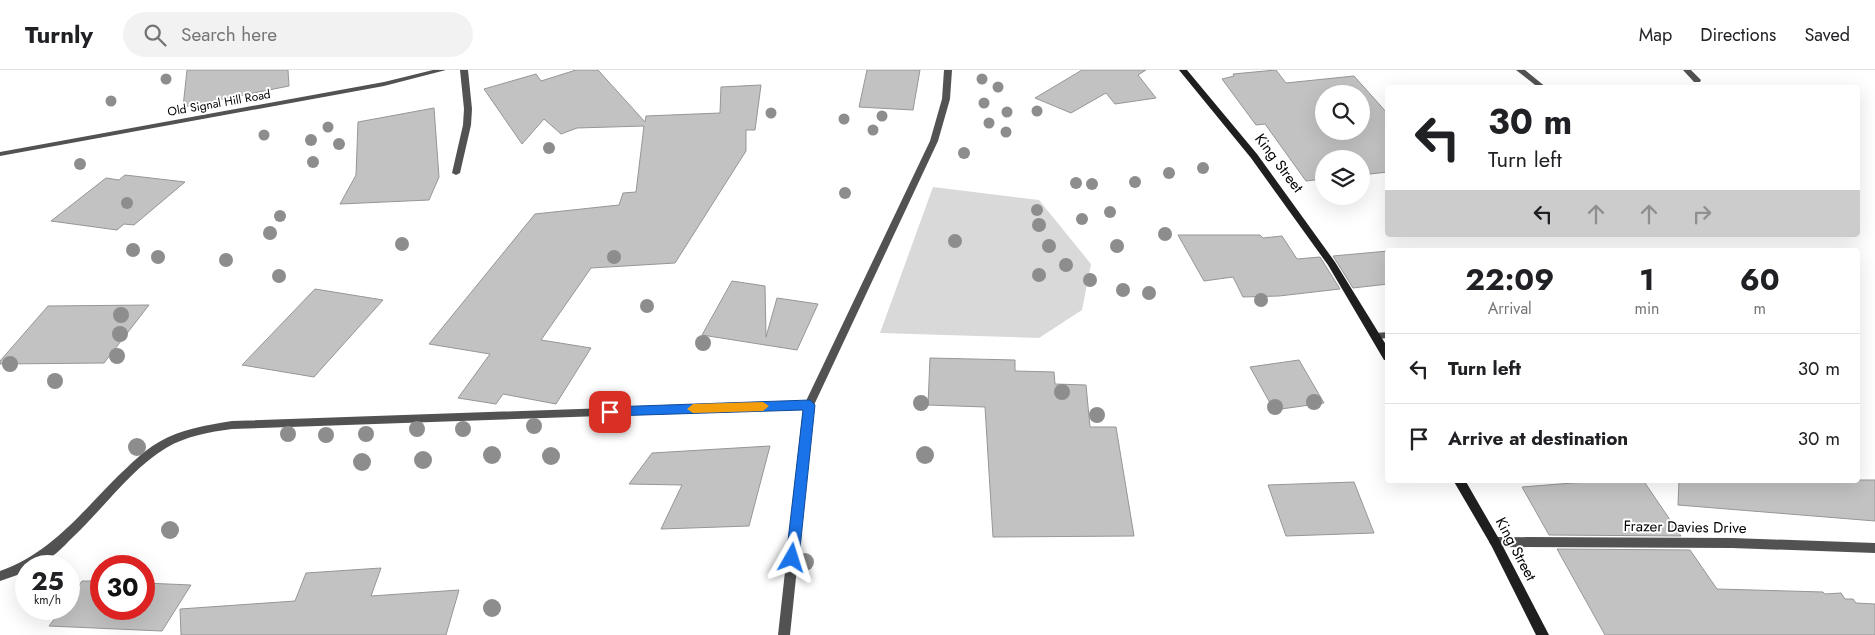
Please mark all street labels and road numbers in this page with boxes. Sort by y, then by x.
street label: Old Signal Hill Road [166,85,272,121]
street label: King Street [1249,129,1309,198]
street label: King Street [1490,513,1542,585]
street label: Frazer Davies Drive [1623,515,1747,539]

